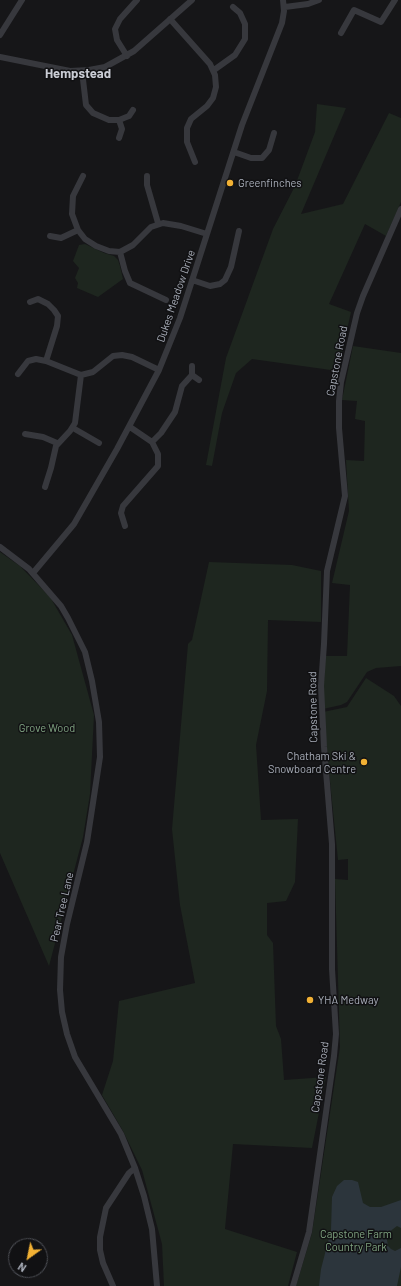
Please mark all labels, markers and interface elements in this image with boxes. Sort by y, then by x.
district label: Hempstead [45,66,111,82]
place label: Greenfinches [238,176,302,190]
marker: Greenfinches [225,178,235,188]
street label: Dukes Meadow Drive [154,248,198,344]
street label: Capstone Road [324,325,350,397]
street label: Capstone Road [306,671,320,743]
park label: Grove Wood [19,721,75,735]
place label: Chatham Ski & Snowboard Centre [268,749,356,775]
marker: Chatham Ski & Snowboard Centre [359,757,369,767]
street label: Pear Tree Lane [48,871,76,943]
place label: YHA Medway [318,993,379,1007]
marker: YHA Medway [305,995,315,1005]
street label: Capstone Road [308,1041,332,1113]
park label: Capstone Farm Country Park [320,1227,392,1253]
north arrow [8,1238,48,1278]
text: N [15,1260,28,1275]

